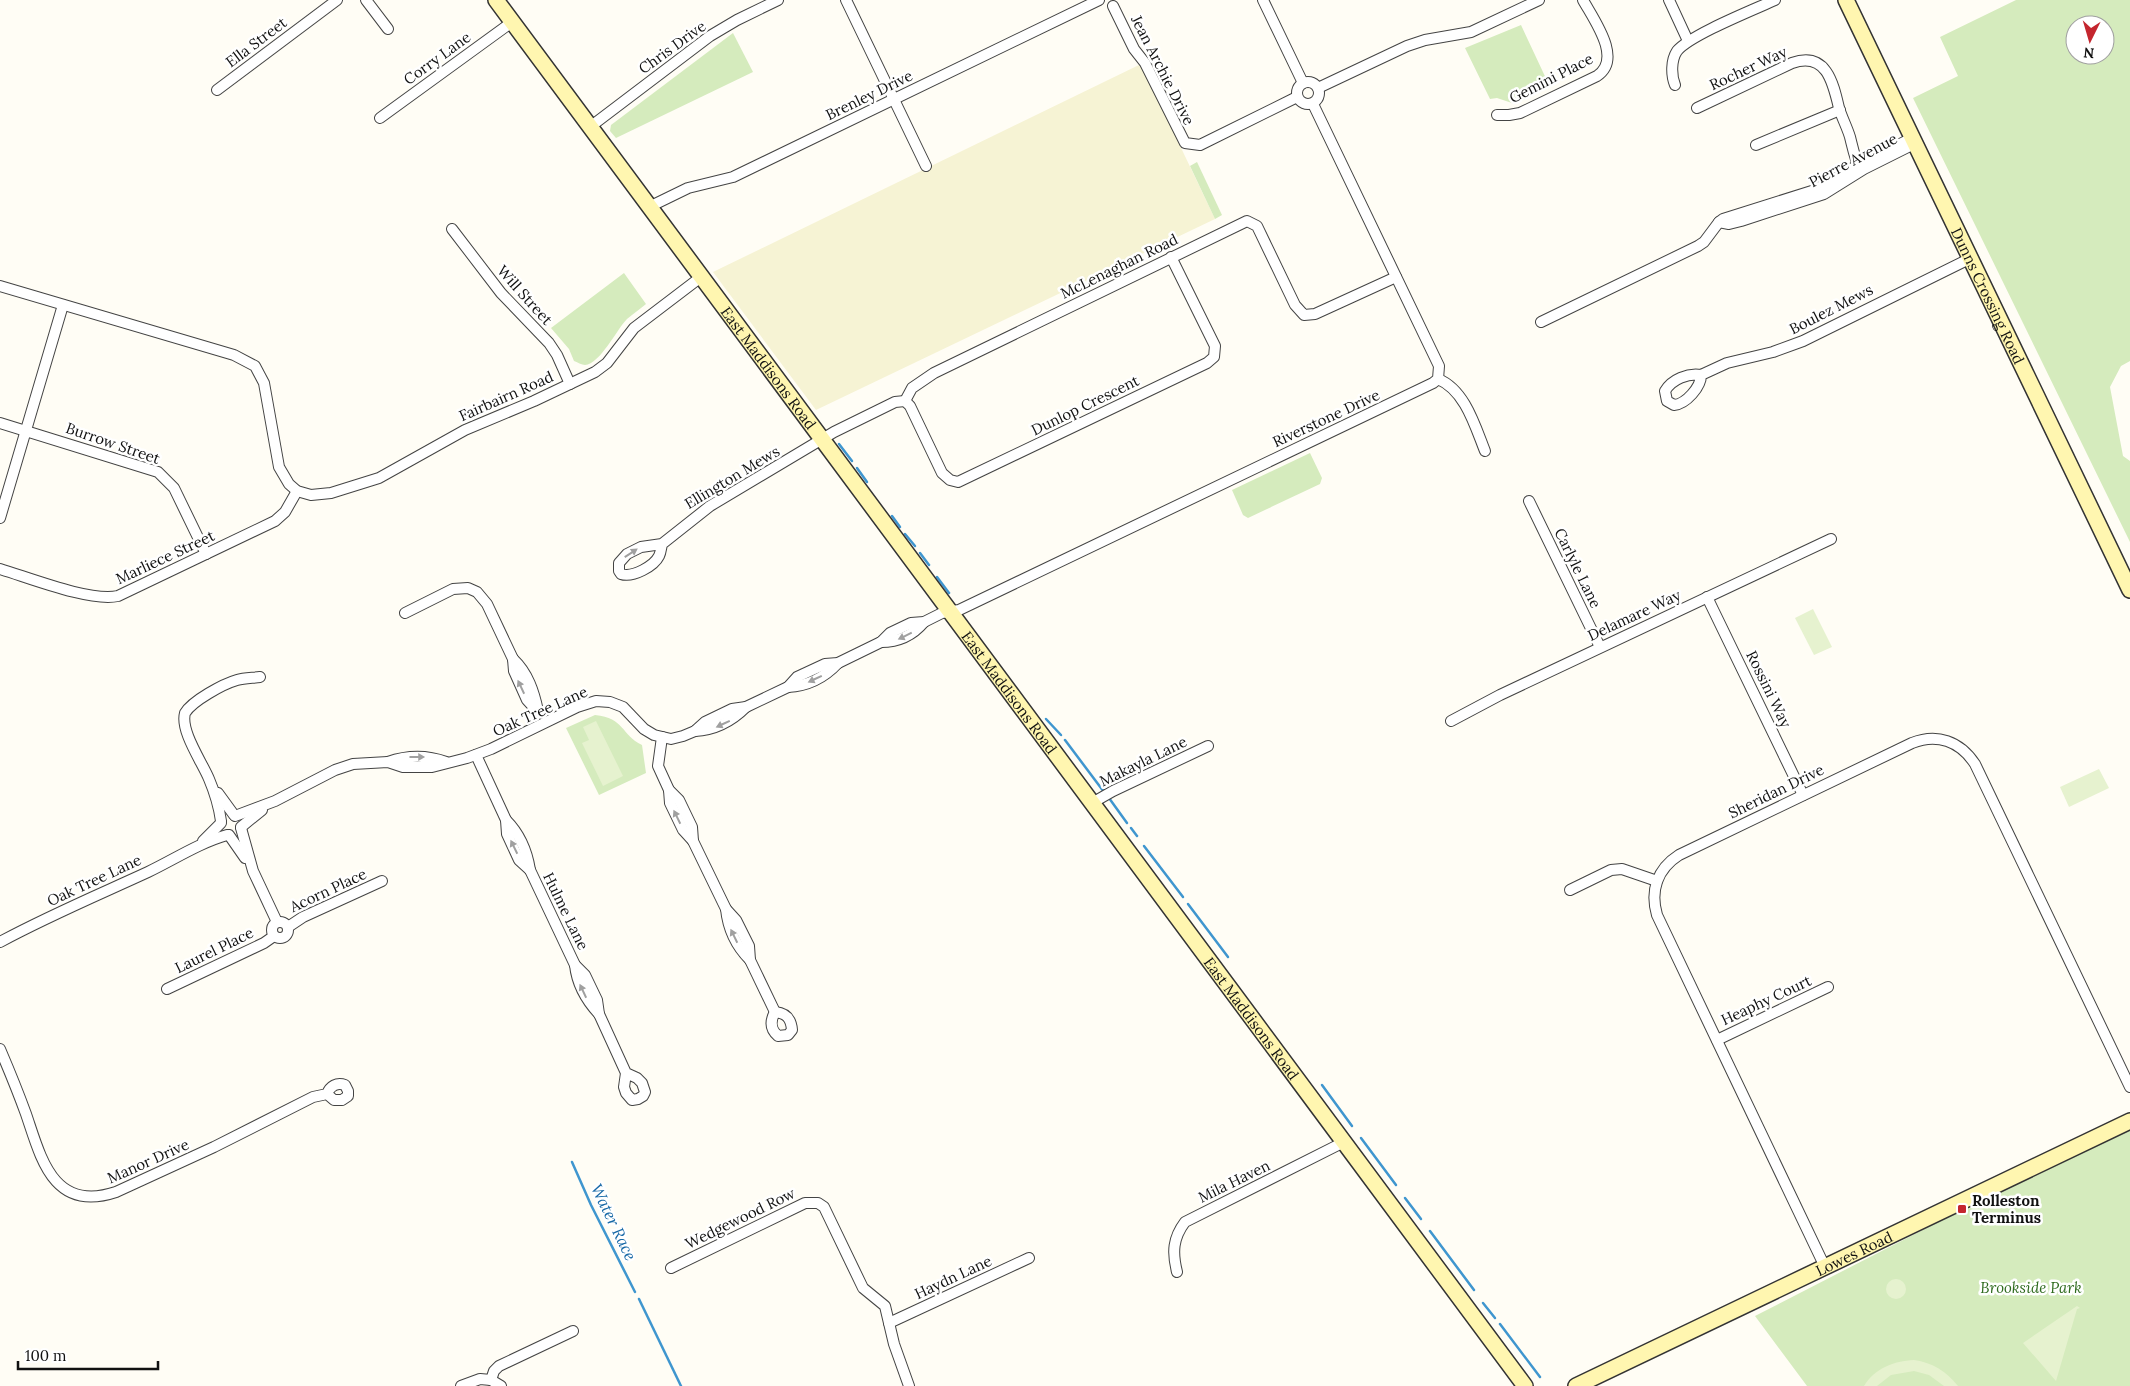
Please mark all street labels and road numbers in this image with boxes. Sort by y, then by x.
street label: Jean Archie Drive [1127,11,1199,128]
street label: Ella Street [222,13,291,71]
street label: Chris Drive [635,16,709,78]
street label: Corry Lane [400,27,474,89]
street label: Rocher Way [1706,42,1790,94]
street label: Gemini Place [1506,49,1596,107]
street label: Brenley Drive [822,66,916,124]
street label: Pierre Avenue [1806,129,1900,191]
street label: Dunns Crossing Road [1947,224,2029,367]
street label: McLenaghan Road [1057,229,1181,303]
street label: Will Street [493,261,557,329]
street label: Boulez Mews [1786,280,1876,338]
street label: East Maddisons Road [717,303,821,433]
street label: Fairbairn Road [456,367,556,425]
street label: Dunlop Crescent [1028,371,1142,439]
street label: Riverstone Drive [1269,385,1383,451]
street label: Burrow Street [63,418,163,468]
street label: Ellington Mews [681,441,783,513]
street label: Carlyle Lane [1550,525,1606,611]
street label: Marliece Street [113,526,218,588]
street label: Delamare Way [1584,585,1684,645]
street label: East Maddisons Road [958,627,1062,757]
street label: Rossini Way [1742,647,1796,731]
street label: Oak Tree Lane [490,682,590,740]
street label: Makayla Lane [1096,732,1190,790]
street label: Sheridan Drive [1725,760,1827,822]
street label: Oak Tree Lane [44,850,144,910]
street label: Acorn Place [286,864,369,916]
street label: Hulme Lane [539,869,593,953]
street label: Laurel Place [172,923,256,977]
street label: East Maddisons Road [1200,953,1304,1083]
street label: Heaphy Court [1718,971,1814,1029]
street label: Manor Drive [104,1135,192,1187]
street label: Mila Haven [1195,1155,1273,1207]
street label: Wedgewood Row [682,1183,798,1253]
street label: Lowes Road [1812,1227,1895,1280]
street label: Haydn Lane [911,1251,995,1303]

